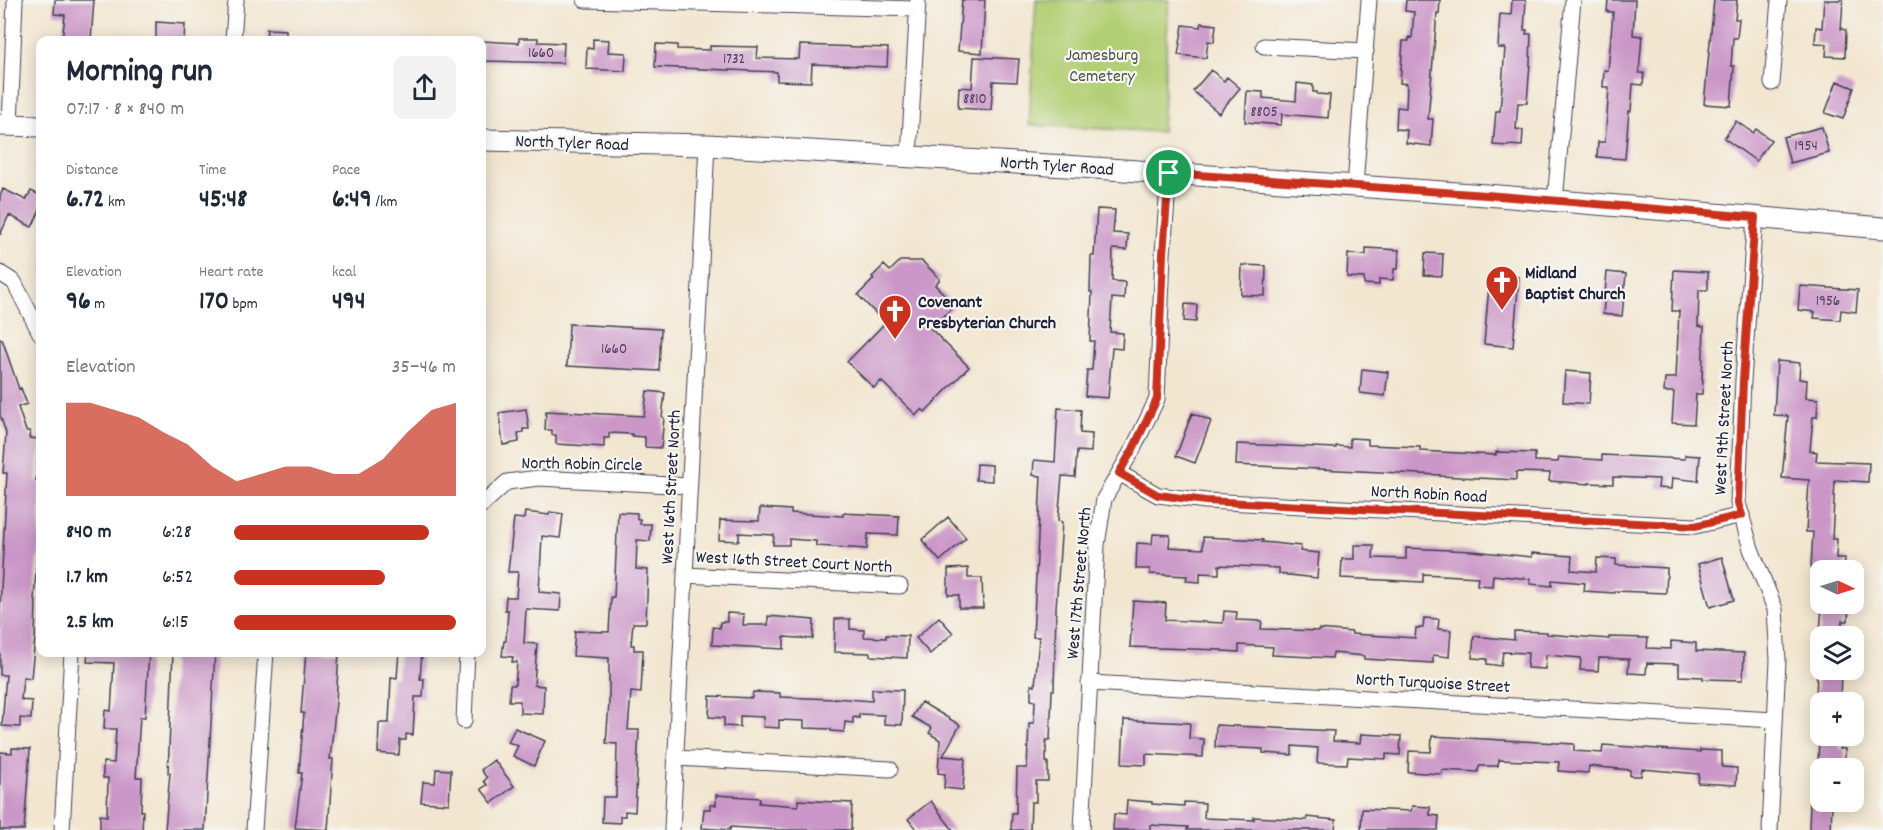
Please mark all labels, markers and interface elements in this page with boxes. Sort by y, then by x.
house number: 1660 [528,43,554,65]
park label: Jamesburg Cemetery [1066,44,1139,90]
house number: 1732 [723,49,745,71]
text: Morning run [66,50,213,97]
button: share [393,56,456,119]
house number: 8810 [963,89,987,111]
text: 07:17 · 8 × 840 m [66,96,184,124]
house number: 8805 [1250,102,1278,124]
street label: North Tyler Road [515,130,629,159]
house number: 1954 [1794,136,1818,158]
pin [1143,147,1194,198]
street label: North Tyler Road [999,151,1114,184]
icon: arrive [1152,156,1185,189]
text: Distance [66,159,118,182]
text: Time [199,159,226,182]
text: Pace [332,159,360,182]
text: 6.72 [66,182,104,219]
text: 45:48 [199,182,247,219]
text: 6:49 [332,182,372,219]
text: km [104,191,126,214]
text: /km [372,191,398,214]
text: Elevation [66,261,122,284]
text: Heart rate [199,261,264,284]
text: kcal [332,261,356,284]
place label: Midland Baptist Church [1525,262,1626,308]
church icon: Midland Baptist Church [1484,264,1520,311]
text: 96 [66,284,91,321]
text: 170 [199,284,229,321]
text: 494 [332,284,366,321]
place label: Covenant Presbyterian Church [918,291,1056,337]
house number: 1956 [1816,291,1840,313]
text: m [91,293,105,316]
text: bpm [229,293,258,316]
church icon: Covenant Presbyterian Church [877,293,913,340]
house number: 1660 [601,339,627,361]
street label: West 19th Street North [1709,341,1742,496]
text: Elevation [66,354,136,382]
text: 35–46 m [392,354,456,382]
street label: West 16th Street North [656,409,689,565]
street label: North Robin Circle [521,452,643,479]
street label: North Robin Road [1370,480,1488,511]
street label: West 17th Street North [1061,506,1100,660]
text: 840 m [66,519,112,547]
text: 6:28 [162,519,192,547]
street label: West 16th Street Court North [695,546,893,581]
north arrow [1810,560,1864,614]
map controls [1810,560,1864,812]
text: 1.7 km [66,564,108,592]
text: 6:52 [162,564,193,592]
text: 2.5 km [66,609,114,637]
text: 6:15 [162,609,189,637]
button: layers [1810,626,1864,680]
street label: North Turquoise Street [1355,668,1511,701]
button: + [1810,692,1864,746]
button: − [1810,758,1864,812]

